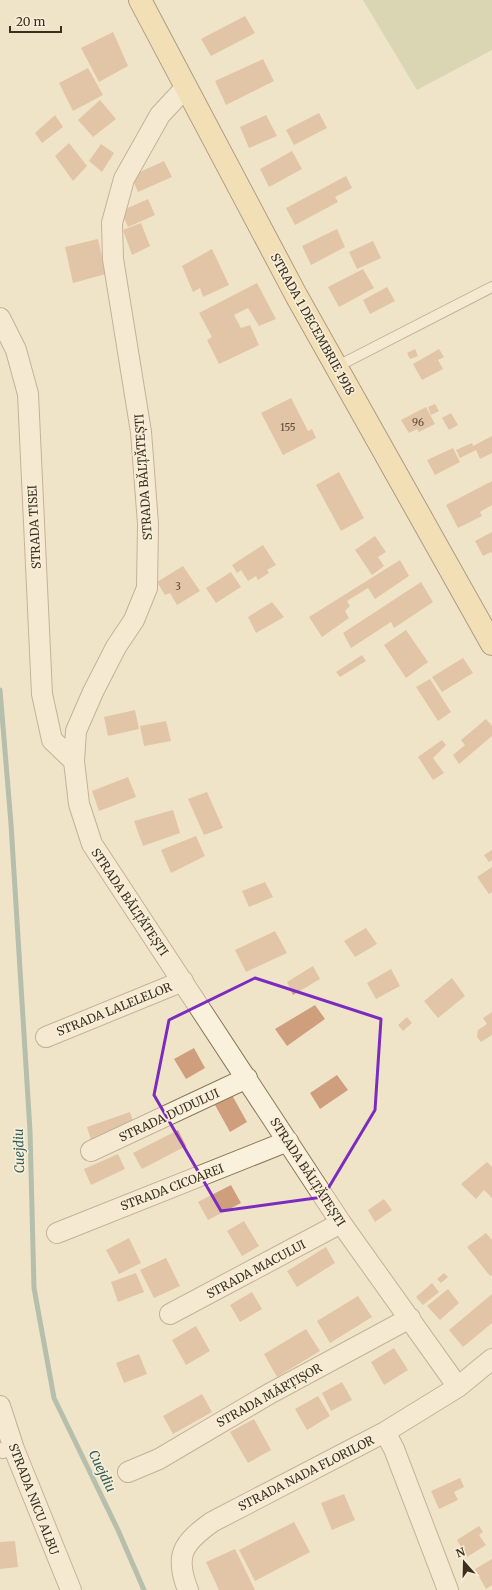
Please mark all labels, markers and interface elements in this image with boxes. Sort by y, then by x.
scale bar [10,8,61,34]
text: 20 m [16,14,45,29]
street label: STRADA 1 DECEMBRIE 1918 [268,251,358,397]
street label: STRADA BĂLȚĂTEȘTI [130,413,156,541]
house number: 96 [412,416,424,429]
house number: 155 [280,421,296,434]
street label: STRADA TISEI [24,485,44,569]
house number: 3 [175,580,181,593]
street label: STRADA BĂLȚĂTEȘTI [88,845,172,959]
street label: STRADA LALELELOR [54,979,174,1039]
street label: STRADA DUDULUI [117,1085,221,1145]
street label: STRADA BĂLȚĂTEȘTI [266,1114,350,1230]
water label: Cuejdiu [10,1128,28,1174]
street label: STRADA CICOAREI [118,1160,226,1214]
street label: STRADA MACULUI [204,1236,308,1302]
street label: STRADA MĂRȚIȘOR [213,1359,325,1431]
street label: STRADA NADA FLORILOR [236,1432,377,1514]
street label: STRADA NICU ALBU [6,1441,62,1557]
water label: Cuejdiu [85,1447,120,1495]
north arrow [444,1542,484,1582]
text: N [454,1544,467,1561]

